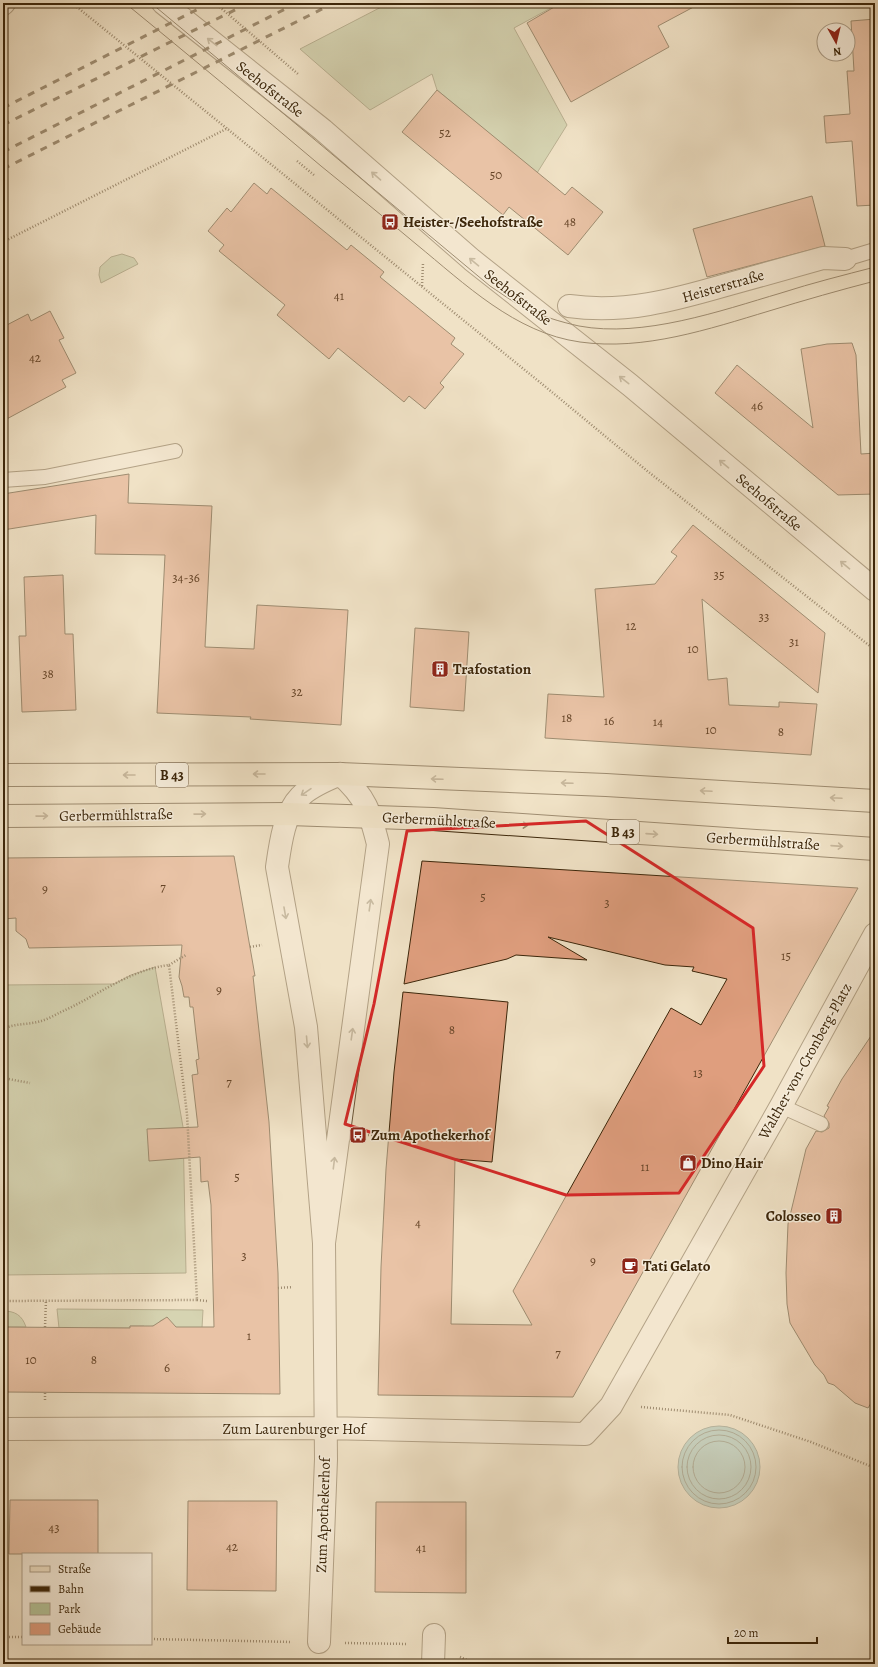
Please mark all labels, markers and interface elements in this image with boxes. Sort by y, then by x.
north arrow [816,22,856,62]
one-way arrow [206,38,217,47]
text: N [832,43,842,59]
street label: Seehofstraße [232,56,308,122]
house number: 52 [439,124,451,141]
house number: 50 [490,166,502,183]
one-way arrow [370,172,381,181]
bus stop icon: Heister-/Seehofstraße [380,212,400,232]
place label: Heister-/Seehofstraße [403,212,543,232]
house number: 48 [564,213,576,230]
one-way arrow [468,257,479,266]
street label: Seehofstraße [480,264,556,330]
street label: Heisterstraße [680,265,767,307]
house number: 41 [334,287,345,304]
house number: 42 [29,349,41,366]
one-way arrow [619,376,630,385]
house number: 46 [751,397,763,414]
one-way arrow [719,459,729,468]
street label: Seehofstraße [732,468,807,536]
one-way arrow [840,560,850,569]
house number: 35 [714,566,725,583]
house number: 34-36 [172,569,200,586]
house number: 33 [759,608,769,625]
house number: 12 [626,617,636,634]
house number: 31 [789,633,799,650]
house number: 10 [687,640,699,657]
building icon: Trafostation [430,659,450,679]
place label: Trafostation [453,659,532,679]
house number: 38 [42,665,54,682]
house number: 32 [291,683,303,700]
house number: 18 [562,709,572,726]
house number: 16 [604,712,614,729]
house number: 14 [653,713,663,730]
house number: 10 [705,721,717,738]
house number: 8 [778,723,784,740]
road number: B 43 [156,763,188,787]
one-way arrow [253,770,266,778]
one-way arrow [123,771,136,779]
one-way arrow [431,775,444,782]
one-way arrow [561,780,574,787]
one-way arrow [700,787,713,794]
one-way arrow [301,788,312,796]
one-way arrow [830,795,843,802]
street label: Gerbermühlstraße [59,804,173,826]
street label: Gerbermühlstraße [382,807,497,833]
one-way arrow [193,810,206,818]
one-way arrow [35,812,48,820]
road number: B 43 [607,820,639,844]
one-way arrow [515,821,528,828]
street label: Gerbermühlstraße [706,827,821,855]
one-way arrow [645,830,658,837]
one-way arrow [830,843,843,850]
house number: 7 [160,878,166,895]
house number: 9 [42,880,48,897]
house number: 5 [480,888,486,905]
house number: 3 [604,894,610,911]
one-way arrow [366,899,374,912]
one-way arrow [281,907,289,920]
house number: 15 [781,947,791,964]
street label: Walther-von-Cronberg-Platz [753,979,856,1144]
house number: 9 [216,981,222,998]
house number: 8 [449,1021,455,1038]
one-way arrow [348,1028,356,1041]
one-way arrow [304,1035,311,1048]
house number: 13 [693,1064,703,1081]
house number: 7 [226,1073,232,1090]
bus stop icon: Zum Apothekerhof [348,1125,368,1145]
place label: Zum Apothekerhof [371,1125,491,1145]
shop icon: Dino Hair [678,1153,698,1173]
place label: Dino Hair [701,1153,763,1173]
one-way arrow [331,1157,338,1170]
house number: 11 [641,1158,650,1175]
house number: 5 [234,1168,240,1185]
place label: Colosseo [766,1206,821,1226]
building icon: Colosseo [824,1206,844,1226]
house number: 4 [415,1214,421,1231]
house number: 3 [241,1247,247,1264]
house number: 9 [590,1252,596,1269]
cafe icon: Tati Gelato [620,1256,640,1276]
place label: Tati Gelato [643,1256,711,1276]
house number: 1 [247,1327,252,1344]
house number: 7 [555,1344,561,1361]
house number: 10 [25,1351,37,1368]
house number: 8 [91,1351,97,1368]
house number: 6 [164,1359,170,1376]
street label: Zum Laurenburger Hof [222,1419,368,1439]
street label: Zum Apothekerhof [311,1455,335,1573]
house number: 43 [48,1519,60,1536]
house number: 42 [226,1538,238,1555]
house number: 41 [416,1539,427,1556]
legend [22,1553,152,1645]
text: Straße [58,1561,91,1577]
text: Bahn [58,1581,84,1597]
text: Park [58,1601,81,1617]
scale bar [728,1619,817,1645]
text: Gebäude [58,1621,101,1637]
text: 20 m [734,1625,758,1641]

